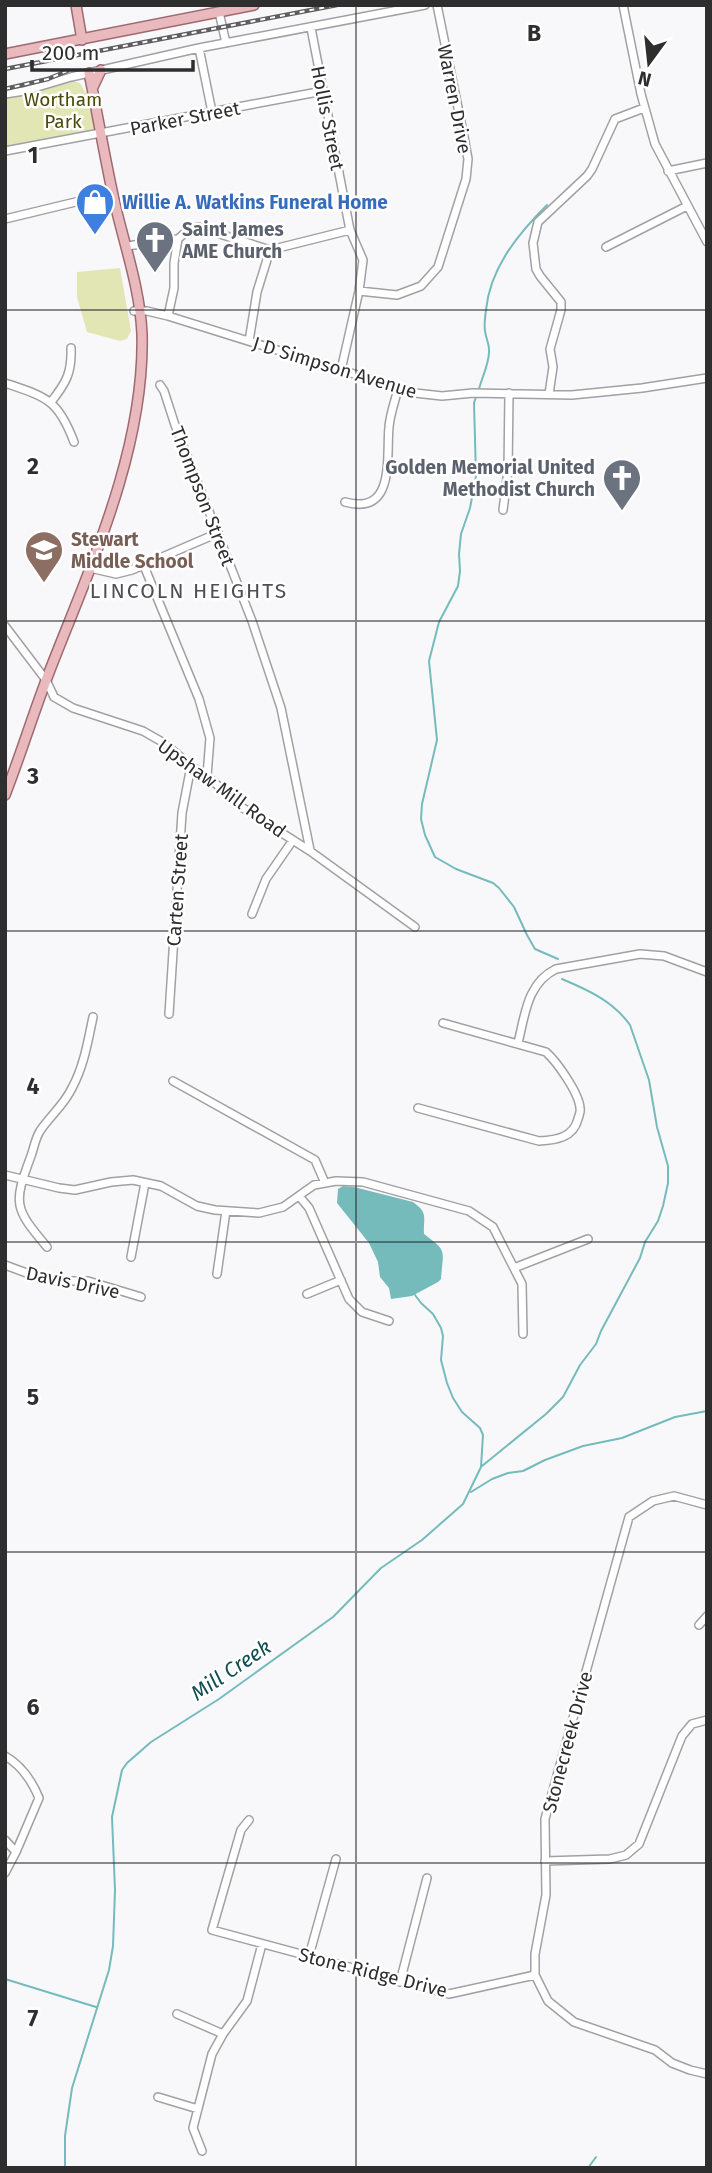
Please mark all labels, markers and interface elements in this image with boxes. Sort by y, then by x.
text: B [527,19,541,47]
scale bar [32,28,192,72]
north arrow [614,28,684,98]
text: 200 m [42,40,99,66]
street label: Warren Drive [433,43,476,156]
street label: Hollis Street [306,64,349,172]
text: N [636,66,654,92]
park label: Wortham Park [24,88,102,133]
street label: Parker Street [128,97,242,140]
text: 1 [28,141,38,169]
shop icon: Willie A. Watkins Funeral Home [74,181,116,236]
place label: Willie A. Watkins Funeral Home [122,191,388,214]
place label: Saint James AME Church [181,218,284,263]
church icon: Saint James AME Church [134,219,176,274]
street label: J D Simpson Avenue [250,332,420,403]
street label: Thompson Street [165,423,240,569]
text: 2 [27,452,39,480]
place label: Golden Memorial United Methodist Church [385,456,595,501]
church icon: Golden Memorial United Methodist Church [601,457,643,512]
place label: Stewart Middle School [71,528,194,573]
school or university icon: Stewart Middle School [23,529,65,584]
district label: LINCOLN HEIGHTS [90,578,288,604]
street label: Upshaw Mill Road [153,734,290,843]
text: 3 [26,762,39,790]
street label: Carten Street [162,833,193,947]
text: 4 [27,1072,40,1100]
street label: Davis Drive [24,1261,122,1304]
text: 5 [27,1383,39,1411]
water label: Mill Creek [186,1634,276,1706]
street label: Stonecreek Drive [538,1669,597,1815]
text: 6 [27,1693,40,1721]
street label: Stone Ridge Drive [296,1943,450,2002]
text: 7 [28,2004,39,2032]

